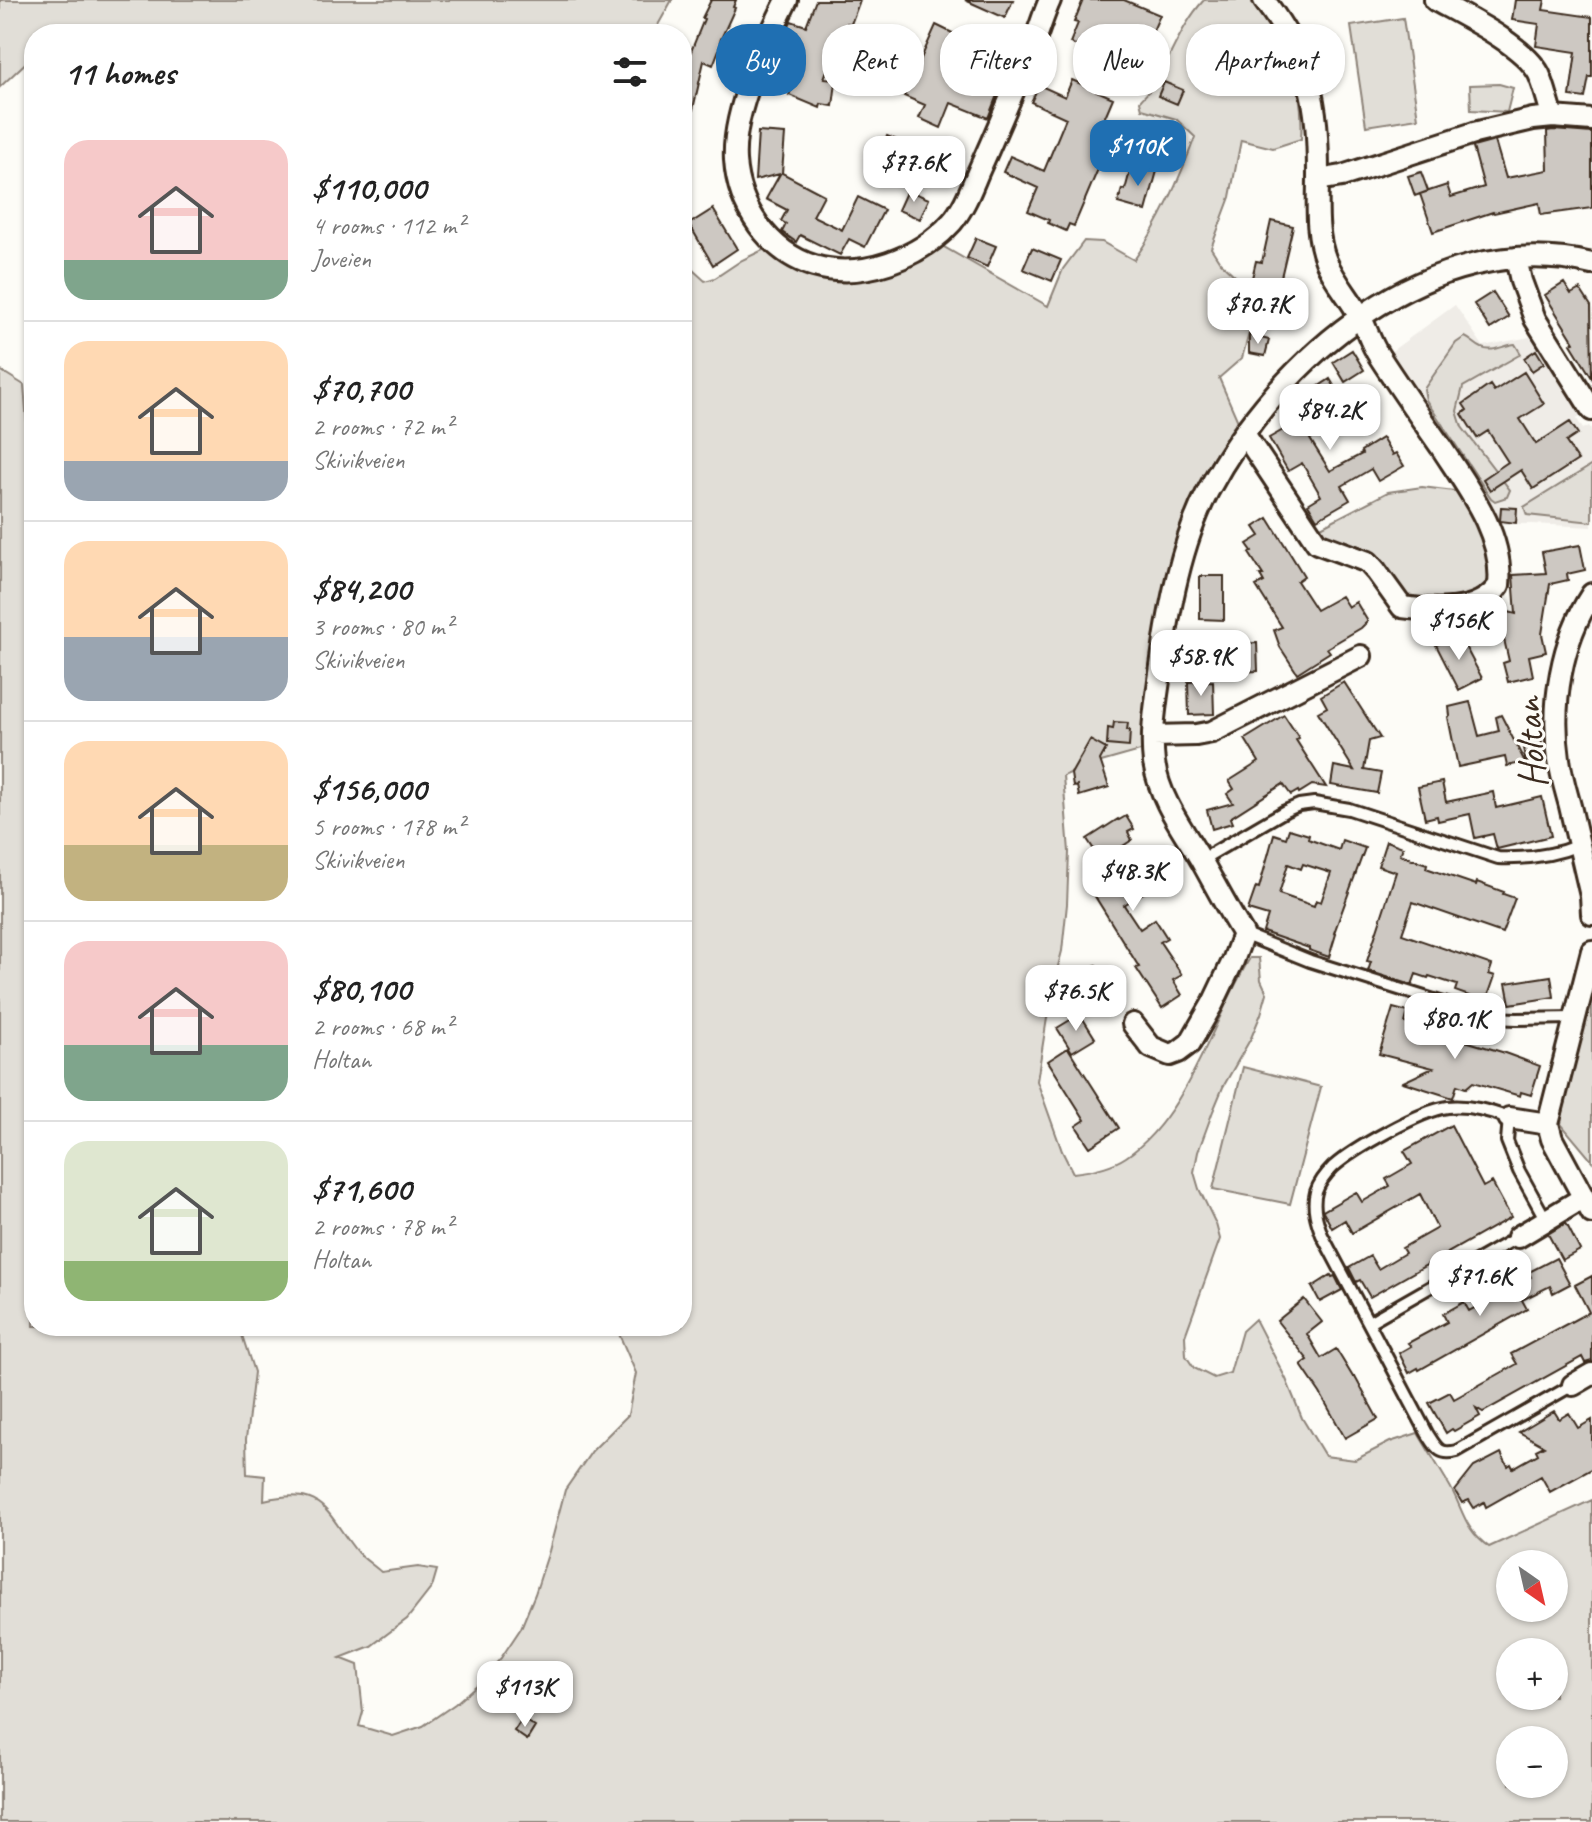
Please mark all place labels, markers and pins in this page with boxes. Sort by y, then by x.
pin: $110K [1082,120,1194,188]
pin: $77.6K [849,136,979,204]
pin: $70.7K [1193,278,1323,346]
pin: $84.2K [1265,384,1395,452]
pin: $156K [1403,594,1515,662]
pin: $58.9K [1136,630,1266,698]
pin: $48.3K [1068,845,1198,913]
pin: $76.5K [1011,965,1141,1033]
pin: $80.1K [1390,993,1520,1061]
pin: $71.6K [1415,1250,1545,1318]
pin: $113K [469,1661,581,1729]

